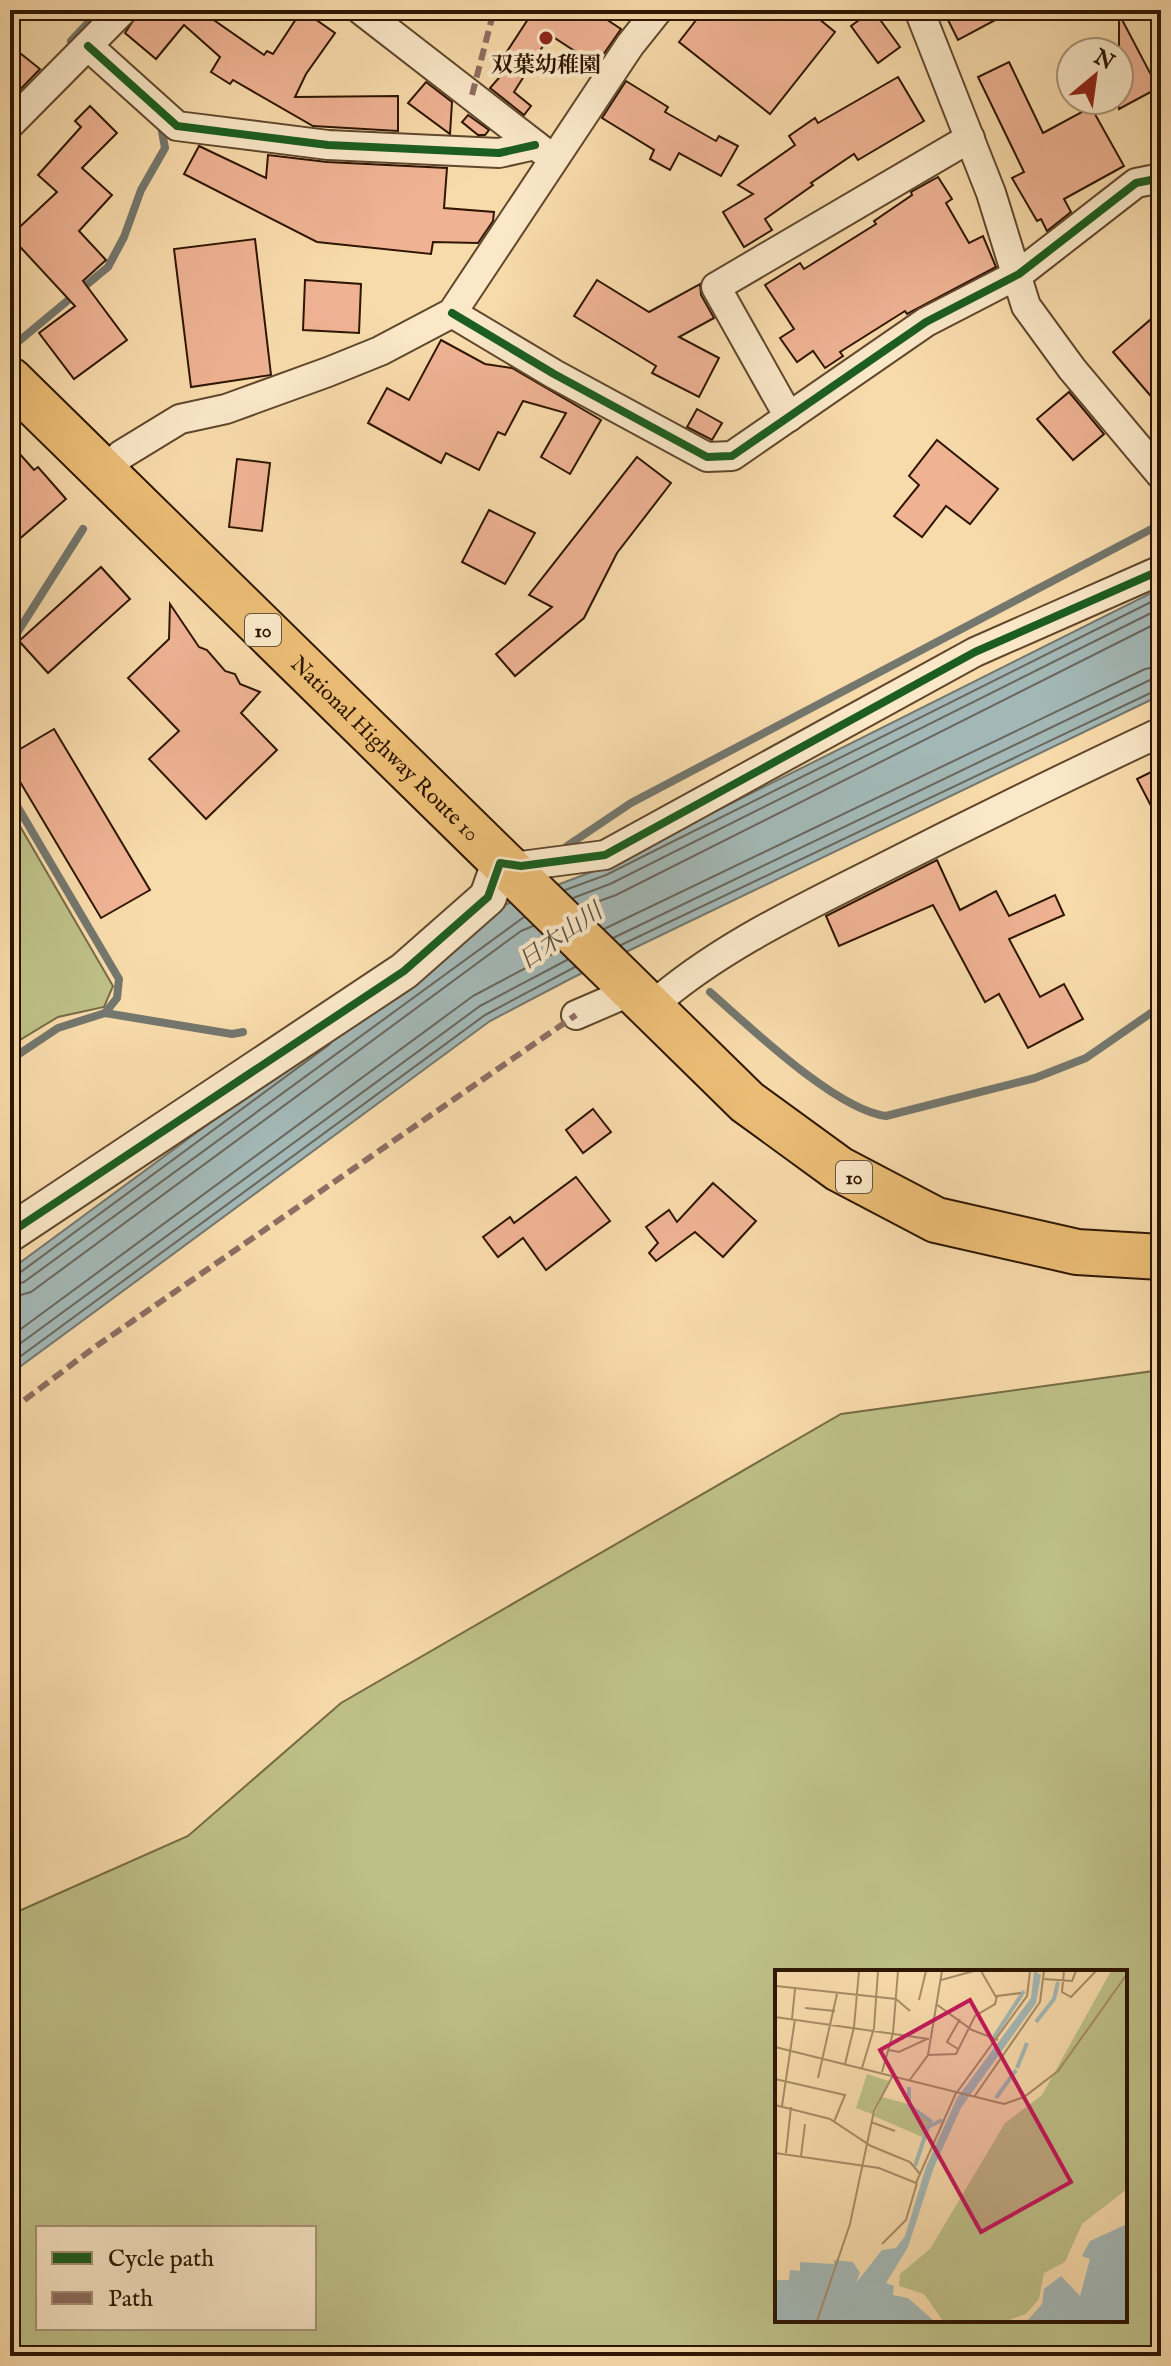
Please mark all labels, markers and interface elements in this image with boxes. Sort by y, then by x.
marker: 双葉幼稚園 [537,29,555,47]
north arrow [1055,36,1135,116]
text: N [1088,43,1119,77]
place label: 双葉幼稚園 [491,52,601,80]
road number: 10 [245,614,281,646]
street label: National Highway Route 10 [284,651,485,848]
water label: 日木山川 [513,895,612,977]
road number: 10 [836,1161,872,1193]
inset map [775,1970,1127,2322]
legend [36,2226,316,2330]
text: Cycle path [108,2244,214,2275]
text: Path [108,2284,153,2315]

